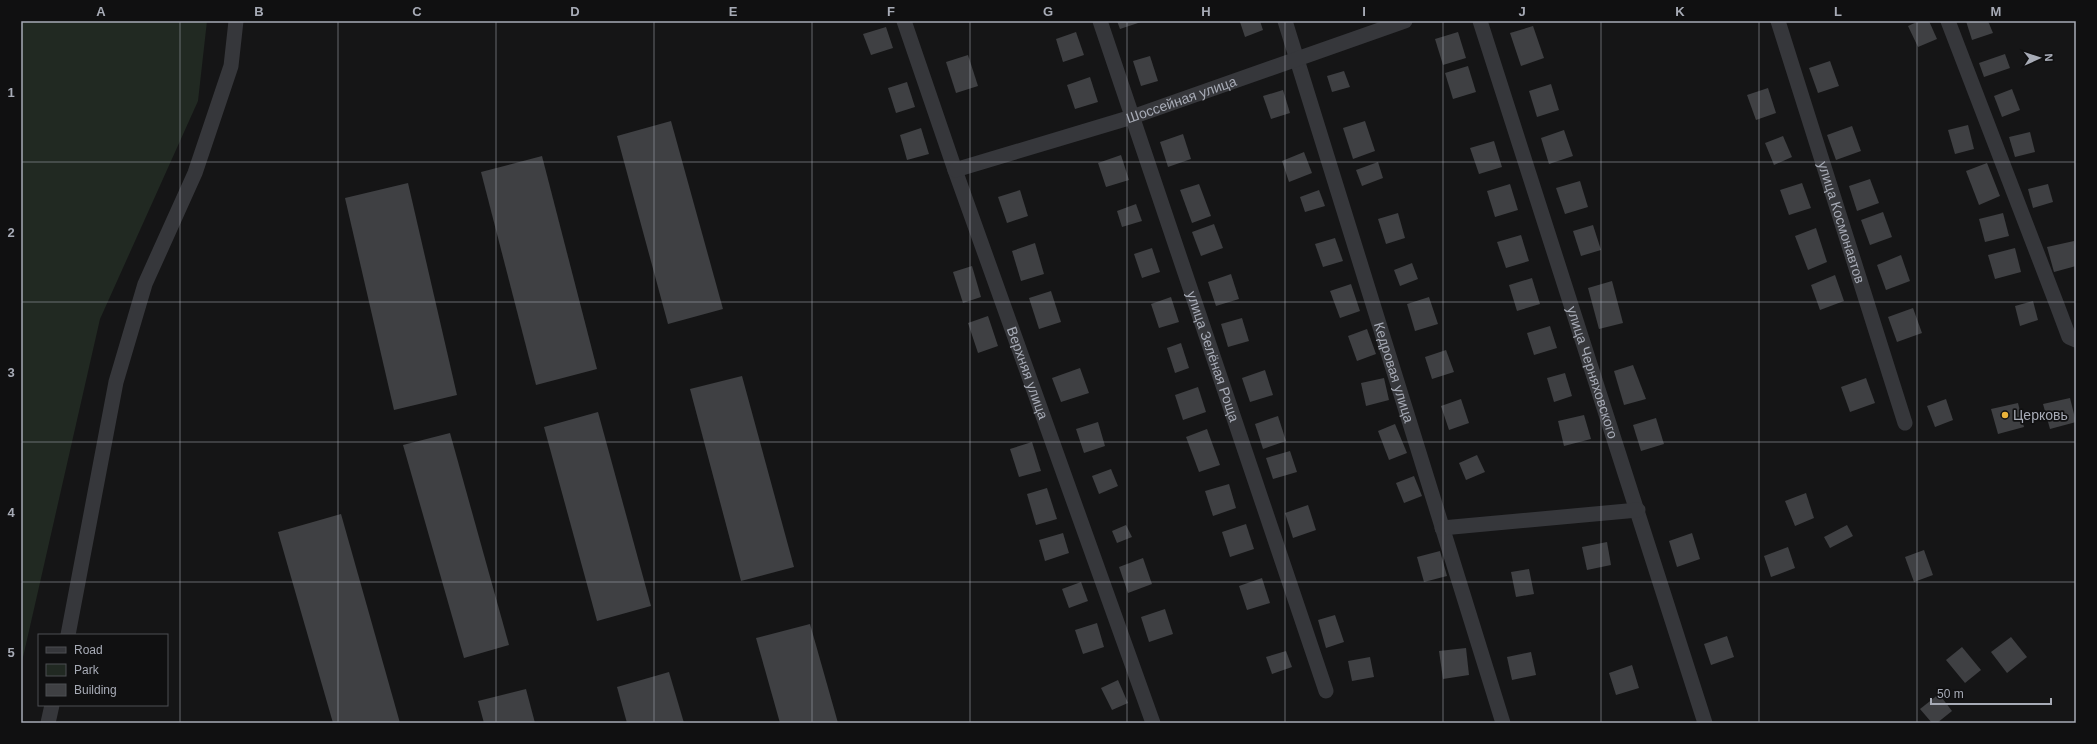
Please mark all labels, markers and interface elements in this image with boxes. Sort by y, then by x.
text: A [96,4,106,19]
text: B [254,4,264,19]
text: C [412,4,422,19]
text: D [570,4,580,19]
text: E [729,4,738,19]
text: F [887,4,895,19]
text: G [1043,4,1053,19]
text: H [1201,4,1211,19]
text: I [1362,4,1366,19]
text: J [1518,4,1526,19]
text: K [1675,4,1685,19]
text: L [1834,4,1842,19]
text: M [1991,4,2001,19]
north arrow [2019,38,2059,78]
text: N [2043,53,2055,62]
street label: Шоссейная улица [1124,73,1239,126]
text: 1 [7,85,15,100]
street label: улица Космонавтов [1815,159,1868,285]
text: 2 [7,225,15,240]
street label: улица Зелёная Роща [1184,289,1243,424]
street label: улица Черняховского [1564,304,1621,441]
street label: Кедровая улица [1371,320,1417,425]
street label: Верхняя улица [1004,324,1052,422]
text: 3 [7,365,15,380]
place label: Церковь [2013,407,2068,423]
marker: Церковь [2000,410,2010,420]
text: 4 [7,505,15,520]
legend [38,634,168,706]
text: Road [74,643,103,657]
text: 5 [7,645,15,660]
text: Park [74,663,100,677]
scale bar [1931,680,2051,706]
text: Building [74,683,117,697]
text: 50 m [1937,687,1964,701]

